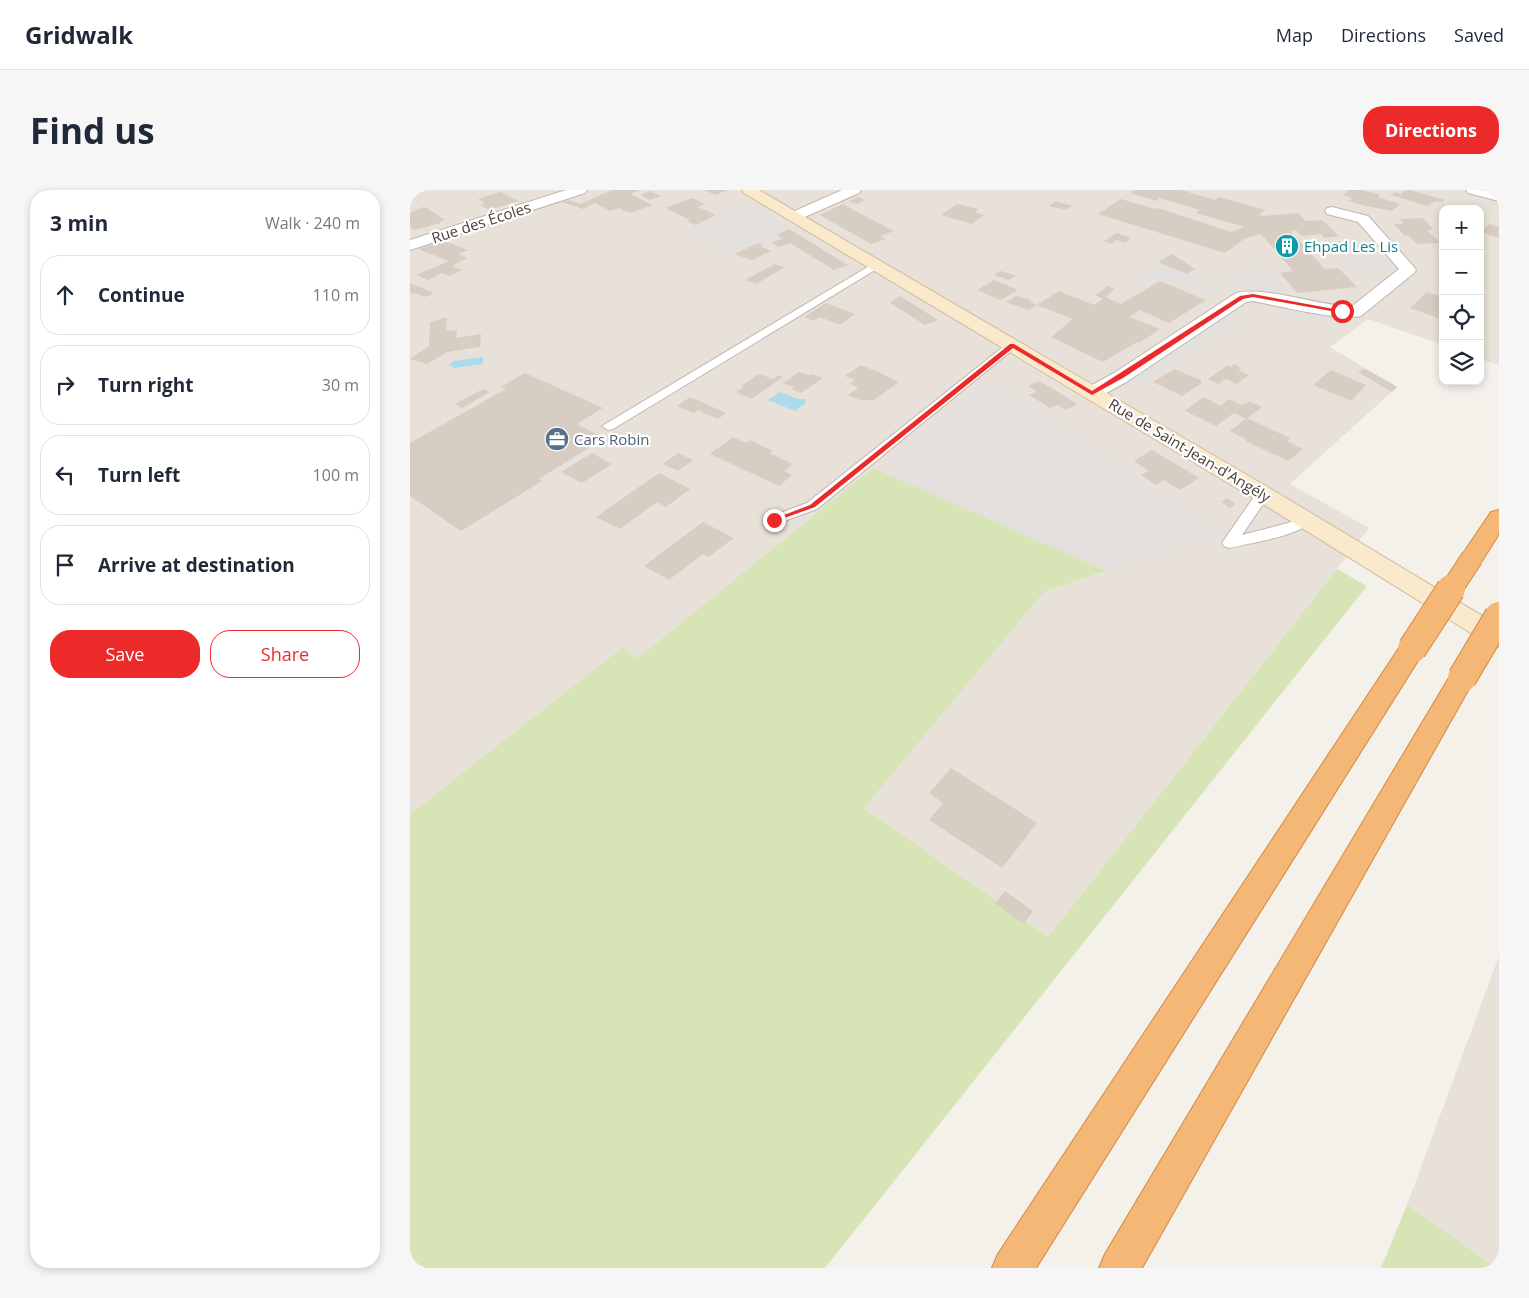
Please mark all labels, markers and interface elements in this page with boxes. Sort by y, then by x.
text: Gridwalk [25,18,133,51]
text: Map [1276,23,1313,47]
text: Directions [1341,23,1426,47]
text: Saved [1454,23,1504,47]
button: Directions [1363,106,1499,154]
text: Find us [30,107,155,154]
street label: Rue des Écoles [429,197,533,247]
map controls [1439,205,1484,385]
button: + [1439,205,1484,250]
text: 3 min [50,209,108,237]
text: Walk · 240 m [265,212,360,234]
building icon: Ehpad Les Lis [1274,233,1300,259]
place label: Ehpad Les Lis [1304,236,1398,256]
button: − [1439,250,1484,295]
icon: ahead [51,281,79,309]
text: Continue [98,282,185,308]
text: 110 m [313,284,359,306]
button: locate [1439,295,1484,340]
route start [1331,300,1354,323]
button: layers [1439,340,1484,385]
icon: right [51,371,79,399]
text: Turn right [98,372,193,398]
text: 30 m [322,374,359,396]
street label: Rue de Saint-Jean-d'Angély [1105,394,1275,507]
office icon: Cars Robin [544,426,570,452]
place label: Cars Robin [574,429,649,449]
icon: left [51,461,79,489]
text: Turn left [98,462,180,488]
text: 100 m [313,464,359,486]
route end [763,509,786,532]
icon: arrive [51,551,79,579]
text: Arrive at destination [98,552,295,578]
button: Save [50,630,200,678]
button: Share [210,630,360,678]

